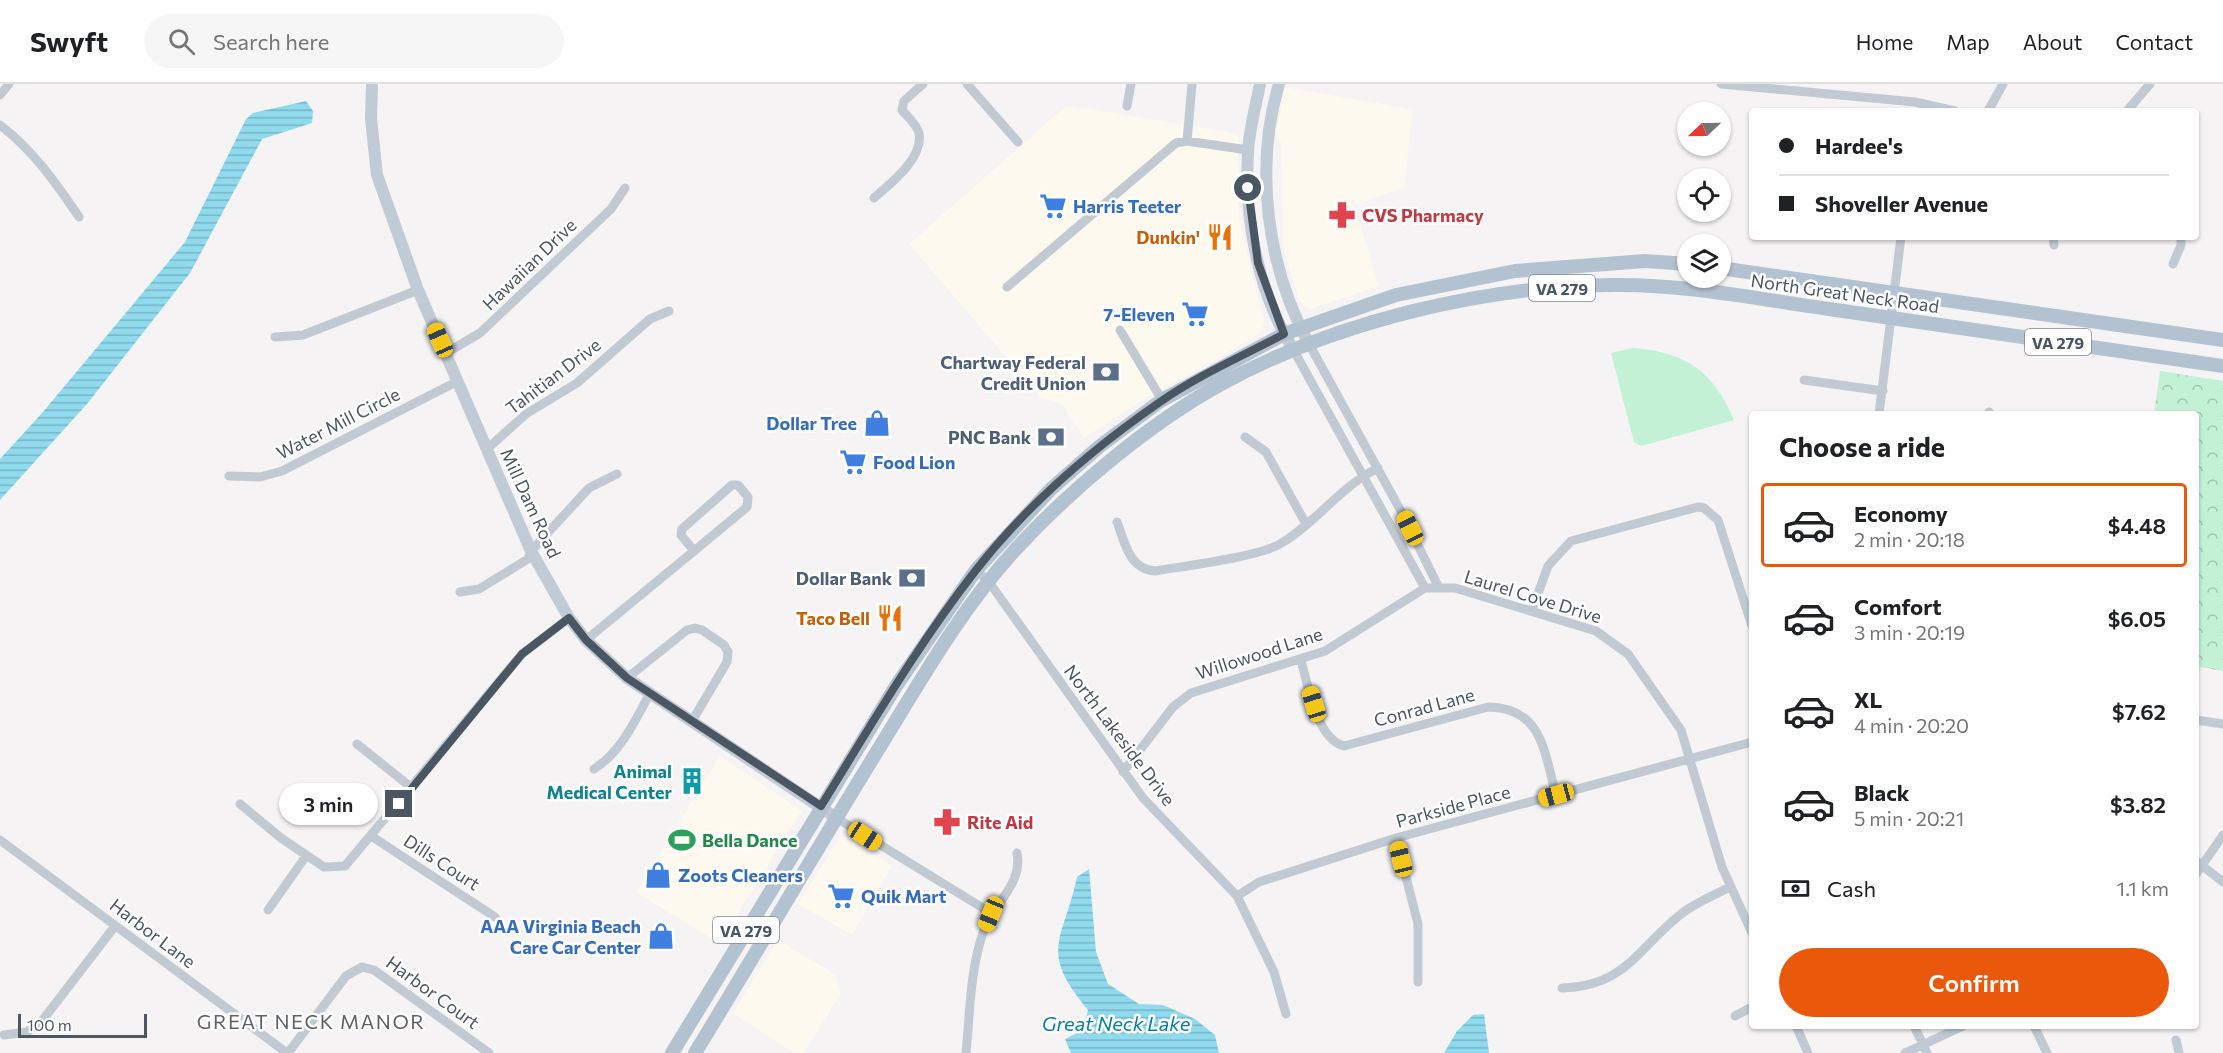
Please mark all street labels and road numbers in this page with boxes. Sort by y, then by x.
street label: Hawaiian Drive [477,214,581,314]
street label: North Great Neck Road [1750,269,1940,317]
road number: VA 279 [1529,275,1595,301]
road number: VA 279 [2025,329,2091,355]
street label: Tahitian Drive [501,333,605,419]
street label: Water Mill Circle [273,382,403,464]
street label: Mill Dam Road [496,445,566,561]
street label: Laurel Cove Drive [1462,565,1604,627]
street label: Willowood Lane [1193,622,1325,684]
street label: North Lakeside Drive [1060,660,1180,810]
street label: Conrad Lane [1371,683,1477,731]
street label: Parkside Place [1393,780,1513,832]
street label: Dills Court [400,829,484,895]
street label: Harbor Lane [106,894,200,972]
road number: VA 279 [713,917,779,943]
street label: Harbor Court [382,951,484,1033]

